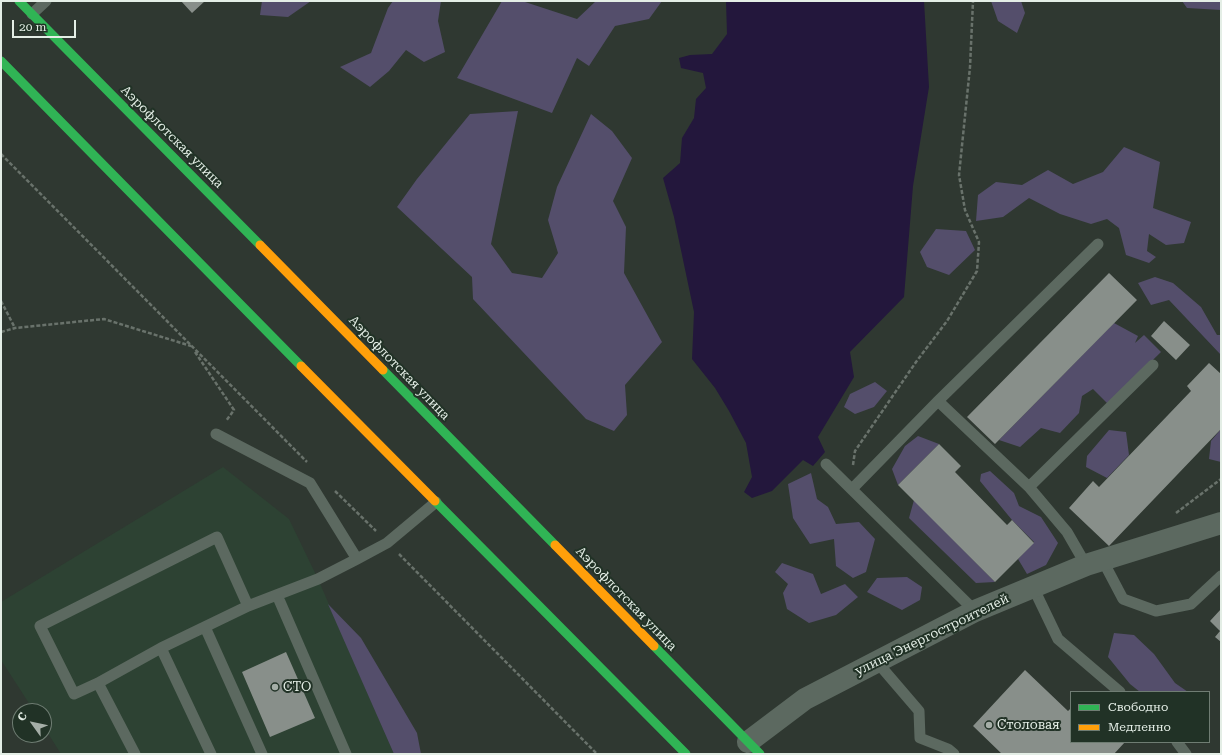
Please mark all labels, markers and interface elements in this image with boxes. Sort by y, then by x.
scale bar [14,12,78,38]
text: 20 m [19,20,46,34]
street label: Аэрофлотская улица [117,82,227,192]
street label: Аэрофлотская улица [345,313,453,423]
street label: Аэрофлотская улица [572,544,680,654]
street label: улица Энергостроителей [852,591,1012,679]
place label: СТО [283,679,311,695]
marker: СТО [270,682,280,692]
legend [1070,691,1210,743]
text: Свободно [1108,700,1168,714]
north arrow [12,703,52,743]
text: С [15,710,30,724]
place label: Столовая [997,717,1060,733]
marker: Столовая [984,720,994,730]
text: Медленно [1108,720,1171,734]

